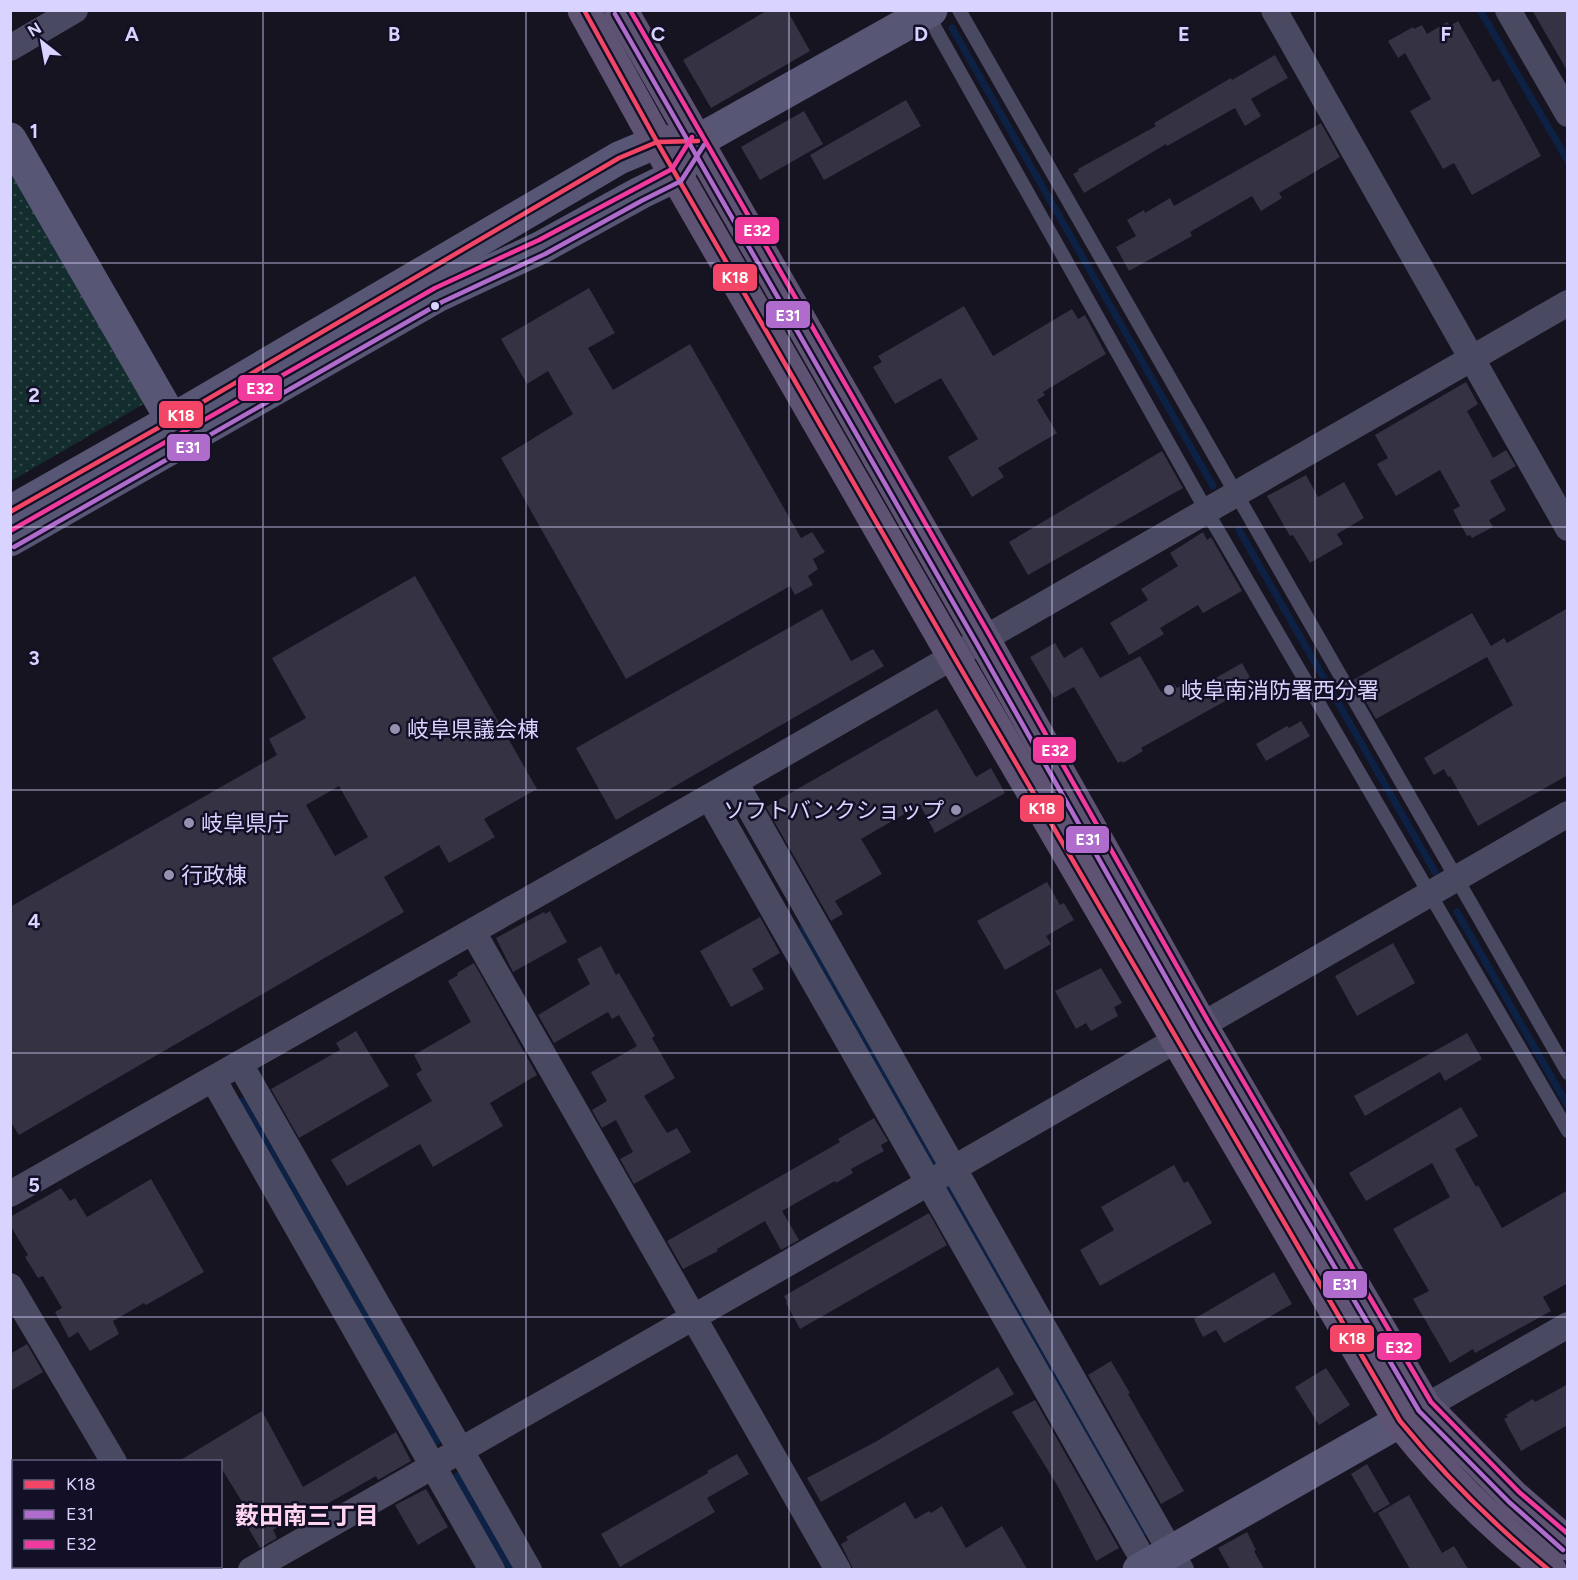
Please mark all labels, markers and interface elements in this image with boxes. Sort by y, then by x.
north arrow [12,12,72,72]
text: N [24,18,45,41]
text: A [125,22,140,46]
text: B [388,22,400,46]
text: C [651,22,665,46]
text: D [914,22,928,46]
text: E [1178,22,1190,46]
text: F [1440,22,1452,46]
text: 1 [30,119,38,143]
line badge: E32 [734,216,780,245]
text: E32 [743,221,771,240]
line badge: K18 [712,263,758,292]
text: K18 [721,268,749,287]
unlabelled marker [429,300,441,312]
line badge: E31 [765,300,811,329]
text: E31 [775,306,801,325]
line badge: E32 [237,374,283,402]
text: E32 [246,379,274,398]
text: 2 [28,383,40,407]
line badge: K18 [158,400,204,429]
text: K18 [167,406,195,425]
line badge: E31 [166,433,211,462]
text: E31 [175,438,201,457]
text: 3 [28,646,40,670]
place label: 岐阜南消防署西分署 [1181,677,1379,704]
marker: 岐阜南消防署西分署 [1162,683,1176,697]
place label: 岐阜県議会棟 [407,716,539,743]
marker: 岐阜県議会棟 [388,722,402,736]
line badge: E32 [1032,736,1077,764]
text: E32 [1041,741,1069,760]
line badge: K18 [1019,794,1065,823]
place label: ソフトバンクショップ [723,797,944,824]
text: K18 [1028,799,1056,818]
marker: ソフトバンクショップ [949,803,963,817]
place label: 岐阜県庁 [201,810,289,837]
marker: 岐阜県庁 [182,816,196,830]
line badge: E31 [1065,825,1110,854]
text: E31 [1075,830,1101,849]
place label: 行政棟 [181,862,247,889]
marker: 行政棟 [162,868,176,882]
text: 4 [28,909,41,933]
text: 5 [28,1173,40,1197]
line badge: E31 [1322,1270,1368,1299]
text: E31 [1332,1275,1358,1294]
line badge: K18 [1329,1324,1375,1353]
text: K18 [1338,1329,1366,1348]
line badge: E32 [1376,1332,1422,1361]
text: E32 [1385,1338,1413,1357]
legend [12,1460,222,1568]
text: K18 [66,1473,95,1495]
district label: 薮田南三丁目 [235,1501,379,1530]
text: E31 [66,1503,94,1525]
text: E32 [66,1533,97,1555]

